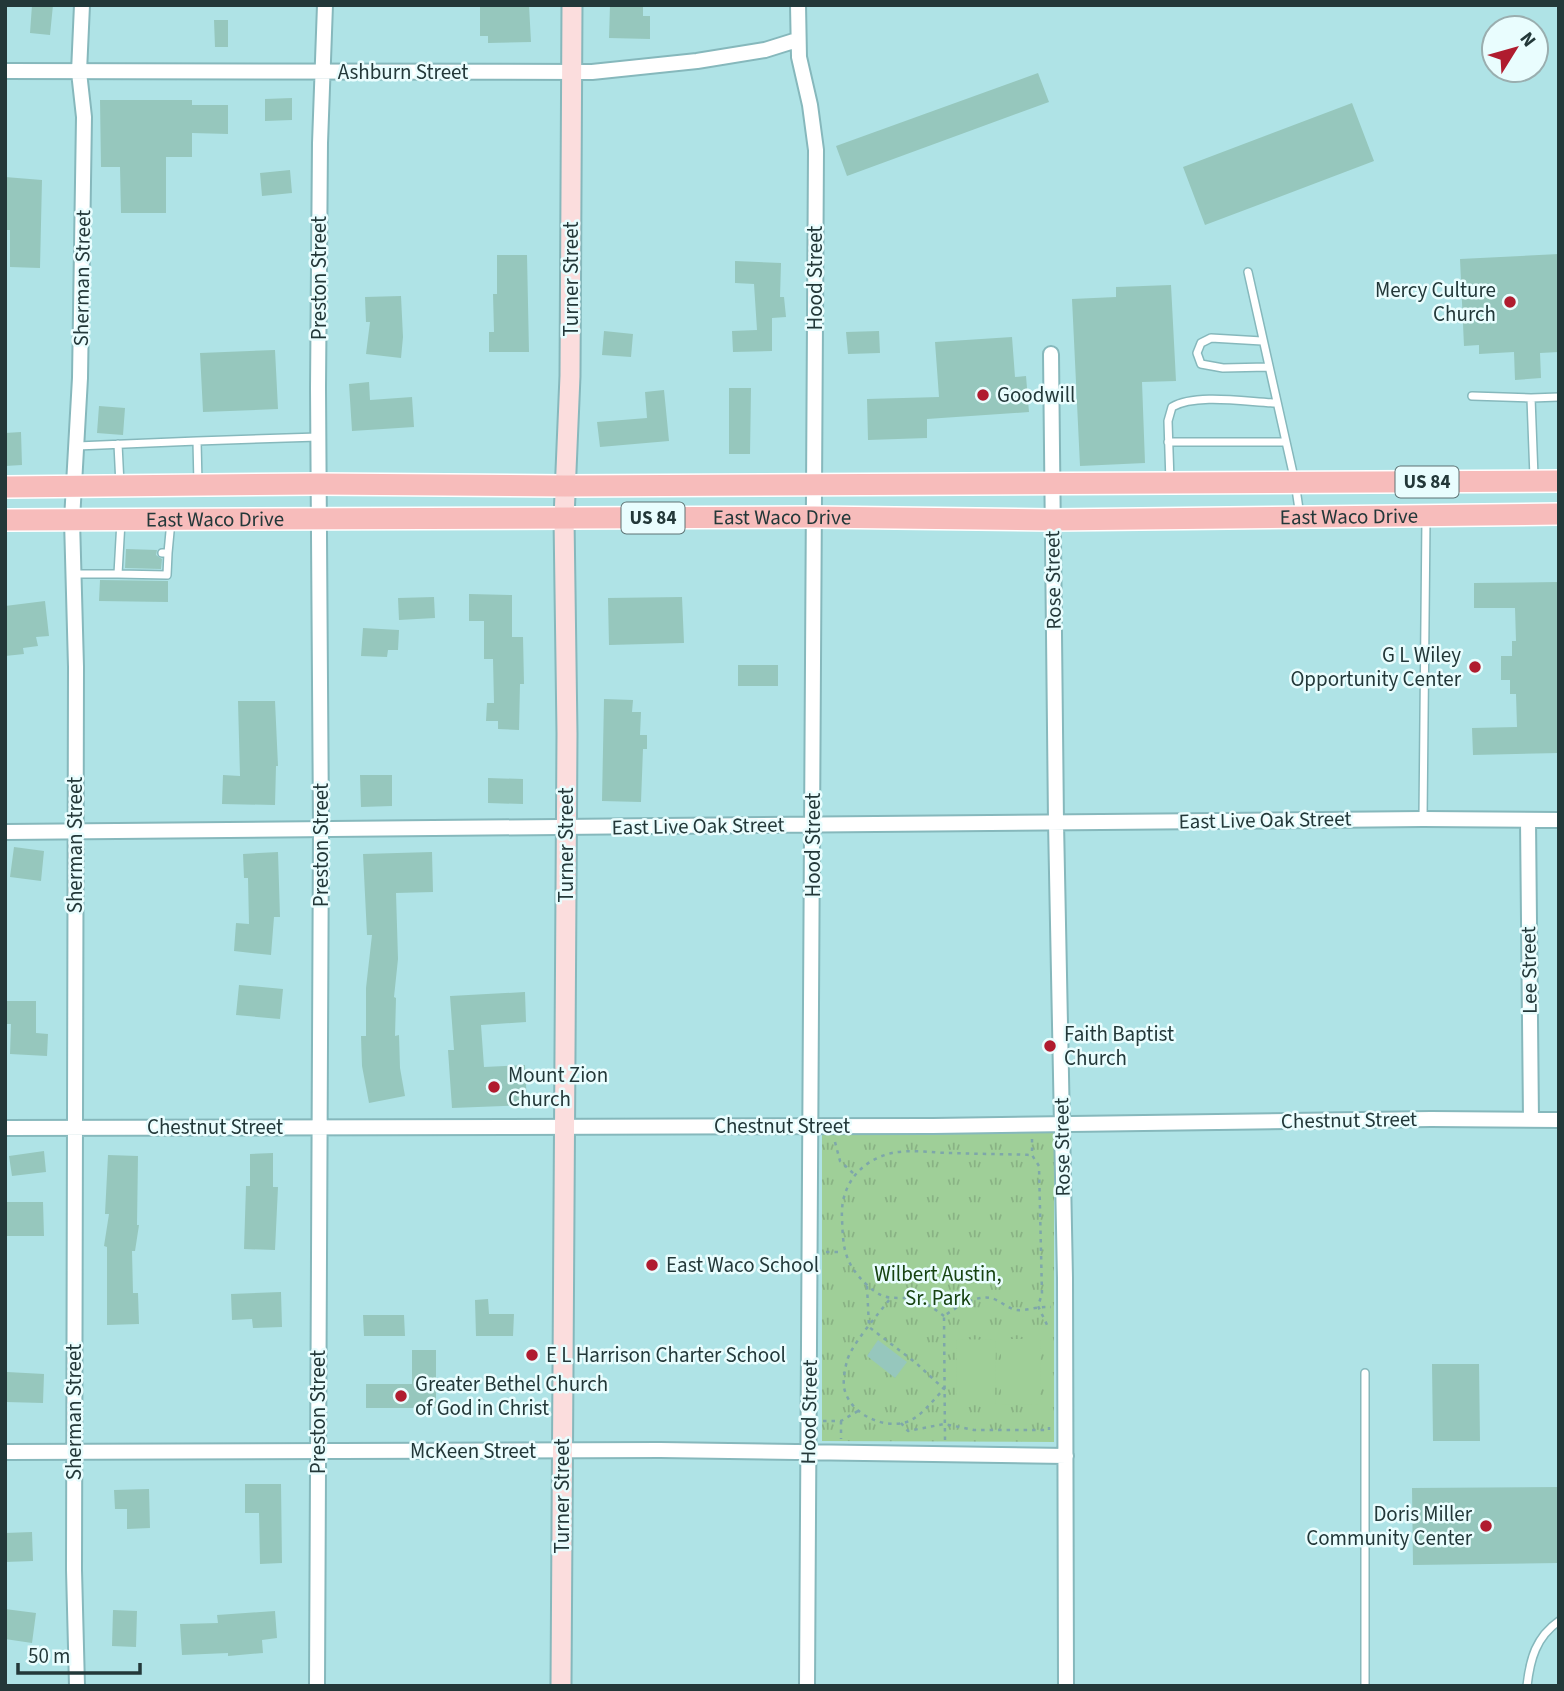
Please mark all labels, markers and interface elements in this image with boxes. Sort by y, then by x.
north arrow [1480,14,1550,84]
text: N [1513,26,1542,53]
street label: Ashburn Street [338,57,468,87]
street label: Sherman Street [66,209,98,347]
street label: Preston Street [304,216,334,340]
street label: Turner Street [556,222,586,337]
street label: Hood Street [800,226,830,330]
place label: Mercy Culture Church [1375,275,1496,329]
marker: Mercy Culture Church [1502,294,1518,310]
place label: Goodwill [997,380,1075,410]
marker: Goodwill [975,387,991,403]
road number: US 84 [1396,467,1458,498]
street label: East Waco Drive [1280,501,1418,532]
street label: East Waco Drive [713,502,851,532]
road number: US 84 [622,503,684,534]
street label: East Waco Drive [146,504,284,534]
street label: Rose Street [1037,530,1069,630]
place label: G L Wiley Opportunity Center [1290,640,1462,694]
marker: G L Wiley Opportunity Center [1467,659,1483,675]
street label: Sherman Street [60,777,90,913]
street label: Preston Street [306,783,336,907]
street label: Turner Street [551,788,581,903]
street label: Hood Street [798,793,828,897]
street label: East Live Oak Street [1178,803,1352,837]
street label: East Live Oak Street [611,809,785,843]
street label: Lee Street [1513,926,1545,1014]
place label: Faith Baptist Church [1064,1019,1174,1073]
marker: Faith Baptist Church [1042,1038,1058,1054]
place label: Mount Zion Church [508,1060,608,1114]
marker: Mount Zion Church [486,1079,502,1095]
street label: Rose Street [1046,1097,1078,1197]
street label: Chestnut Street [1281,1104,1417,1136]
street label: Chestnut Street [714,1111,850,1141]
street label: Chestnut Street [147,1112,283,1142]
place label: East Waco School [666,1250,819,1280]
marker: East Waco School [644,1257,660,1273]
park label: Wilbert Austin, Sr. Park [874,1259,1002,1313]
place label: E L Harrison Charter School [546,1340,786,1370]
street label: Sherman Street [59,1344,89,1480]
marker: E L Harrison Charter School [524,1347,540,1363]
street label: Preston Street [303,1350,333,1474]
street label: Hood Street [793,1359,825,1465]
place label: Greater Bethel Church of God in Christ [415,1369,608,1423]
marker: Greater Bethel Church of God in Christ [393,1388,409,1404]
street label: McKeen Street [410,1436,536,1466]
street label: Turner Street [547,1439,577,1554]
place label: Doris Miller Community Center [1306,1499,1473,1553]
marker: Doris Miller Community Center [1478,1518,1494,1534]
scale bar [18,1632,140,1676]
text: 50 m [28,1641,70,1671]

